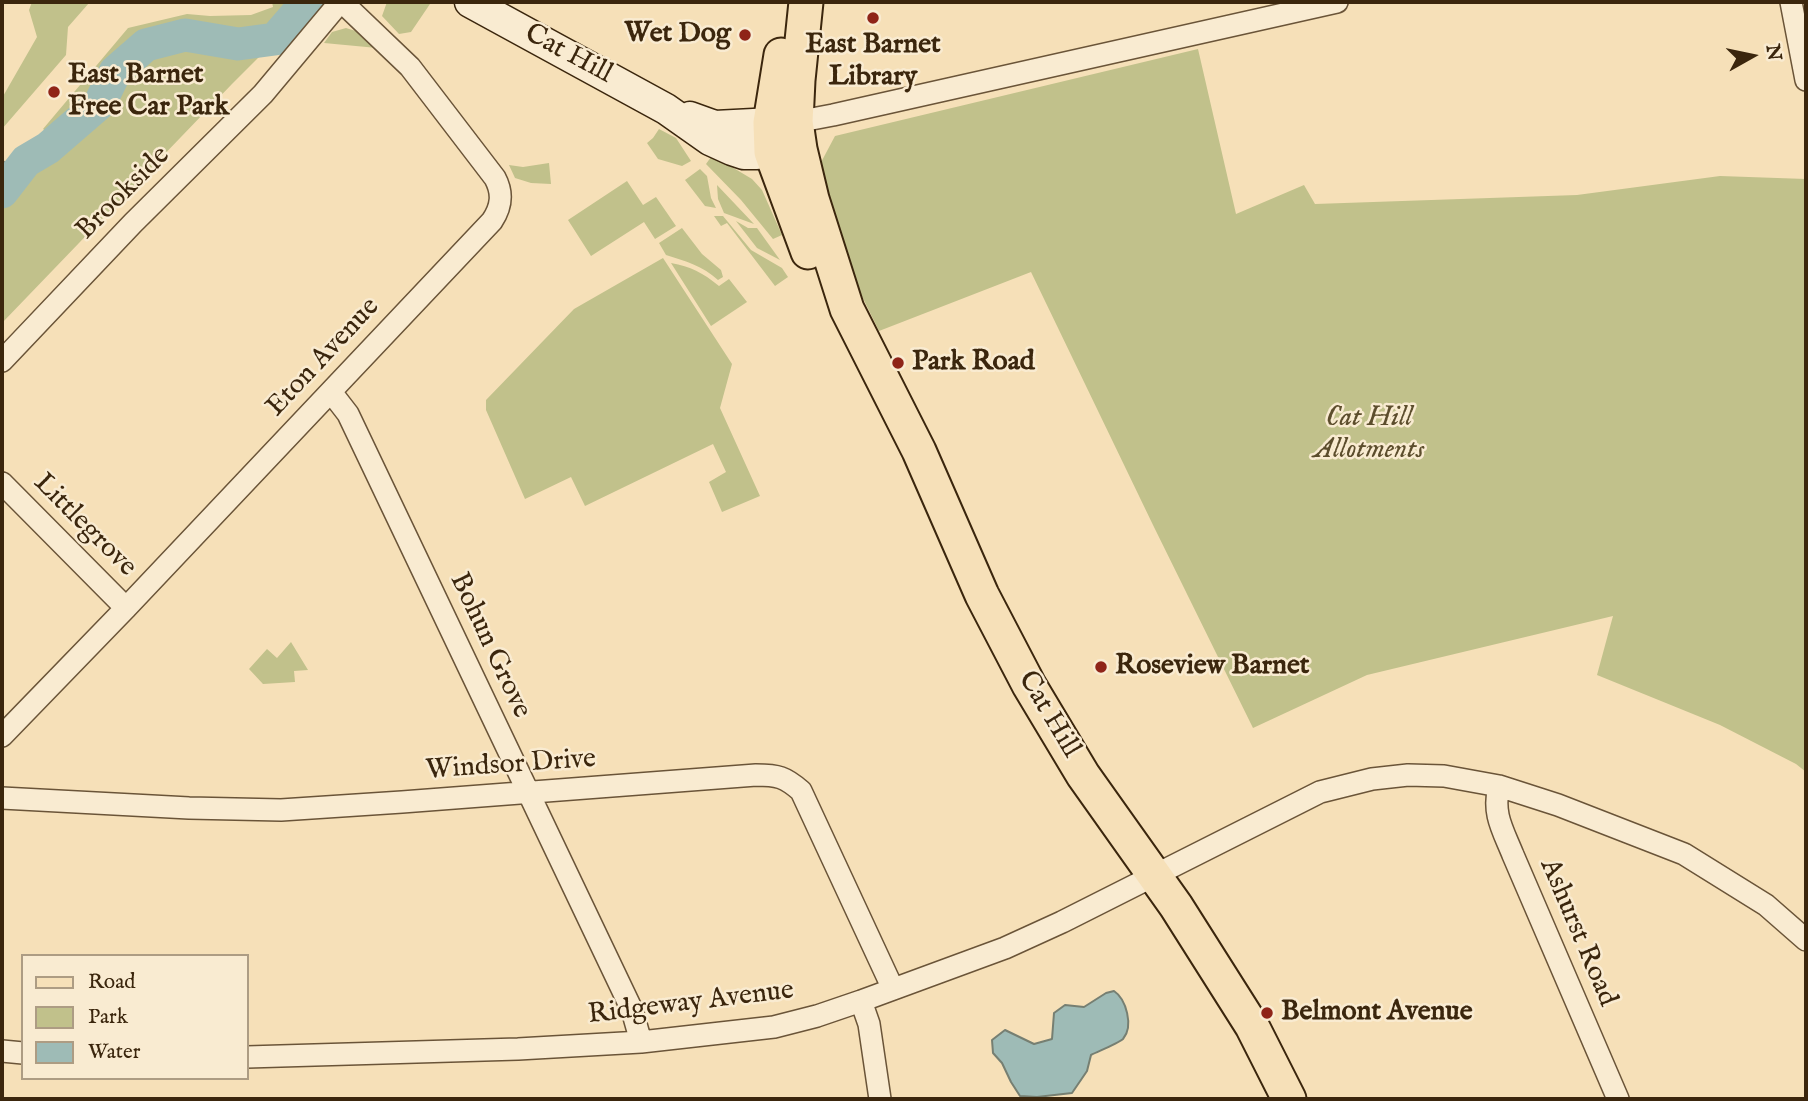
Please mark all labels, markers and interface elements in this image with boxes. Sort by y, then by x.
marker: East Barnet Library [865,10,881,26]
street label: Cat Hill [518,18,618,92]
place label: Wet Dog [624,18,731,52]
north arrow [1717,21,1787,91]
marker: Wet Dog [737,27,753,43]
place label: East Barnet Library [805,29,941,95]
text: N [1760,43,1786,63]
place label: East Barnet Free Car Park [68,59,229,125]
marker: East Barnet Free Car Park [46,84,62,100]
street label: Brookside [70,140,178,248]
street label: Eton Avenue [260,292,388,424]
place label: Park Road [912,346,1035,380]
marker: Park Road [890,355,906,371]
park label: Cat Hill Allotments [1314,402,1424,468]
street label: Littlegrove [25,467,143,585]
street label: Bohun Grove [441,568,537,724]
place label: Roseview Barnet [1115,650,1309,684]
marker: Roseview Barnet [1093,659,1109,675]
street label: Cat Hill [1009,666,1087,764]
street label: Windsor Drive [425,743,597,789]
street label: Ashurst Road [1531,854,1623,1012]
legend [21,954,248,1080]
text: Road [88,969,135,996]
street label: Ridgeway Avenue [586,975,796,1033]
place label: Belmont Avenue [1281,996,1473,1030]
text: Park [88,1004,128,1031]
marker: Belmont Avenue [1259,1005,1275,1021]
text: Water [88,1039,140,1066]

